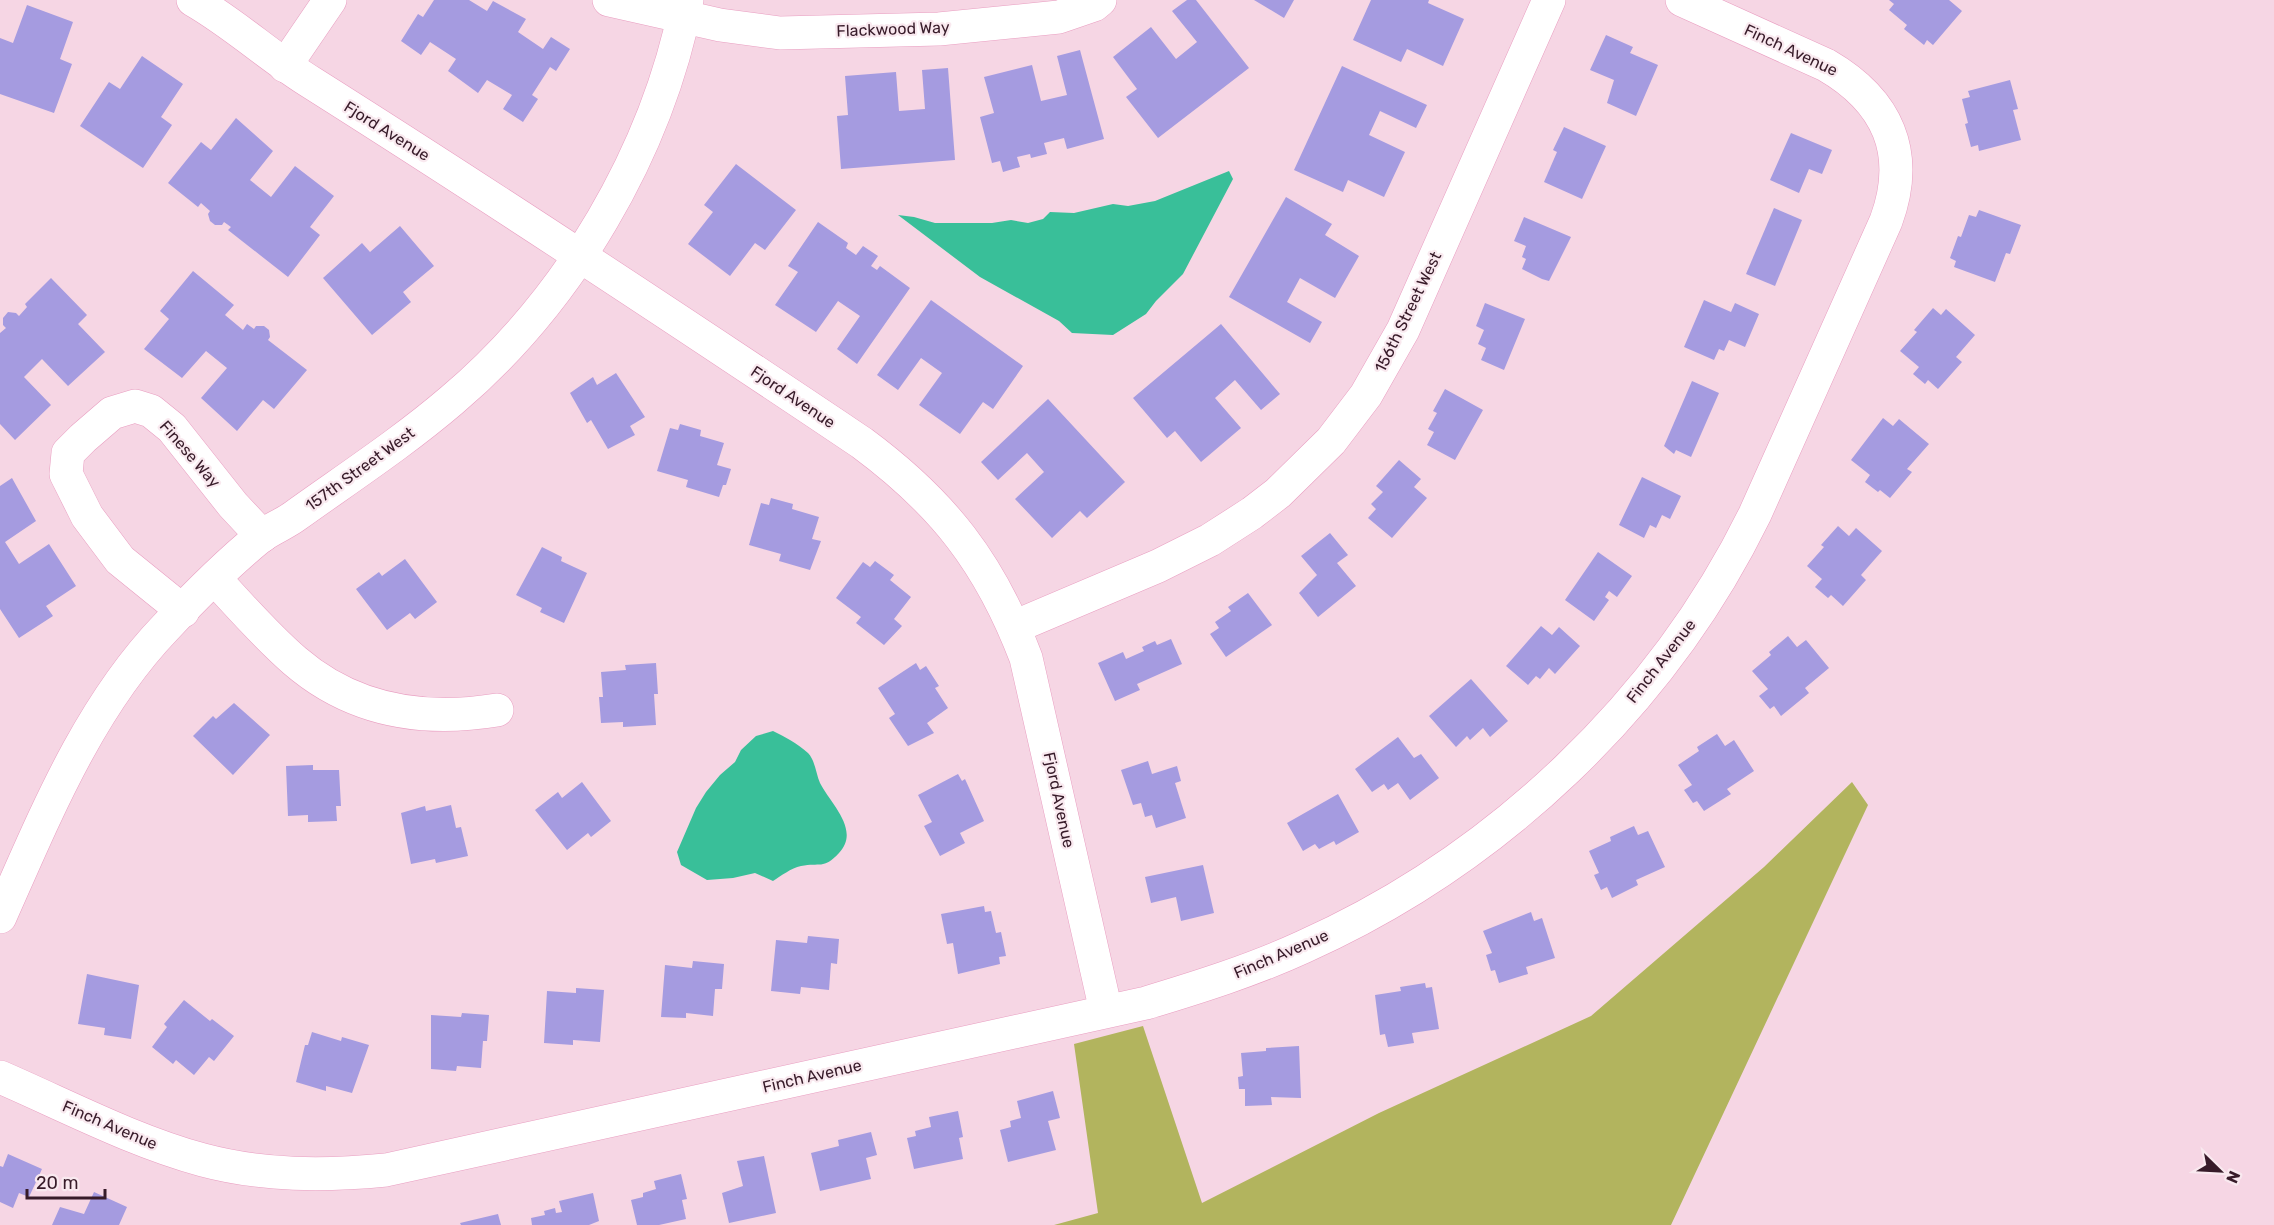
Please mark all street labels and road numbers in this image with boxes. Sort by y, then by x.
street label: Flackwood Way [836,18,950,40]
street label: Finch Avenue [1741,20,1841,80]
street label: Fjord Avenue [341,97,433,165]
street label: 156th Street West [1371,249,1445,375]
street label: Fjord Avenue [747,362,839,432]
street label: Finese Way [156,417,224,492]
street label: 157th Street West [302,423,418,515]
street label: Finch Avenue [1622,615,1700,707]
street label: Fjord Avenue [1040,750,1078,850]
street label: Finch Avenue [1231,926,1331,982]
street label: Finch Avenue [761,1055,863,1097]
street label: Finch Avenue [60,1097,160,1153]

